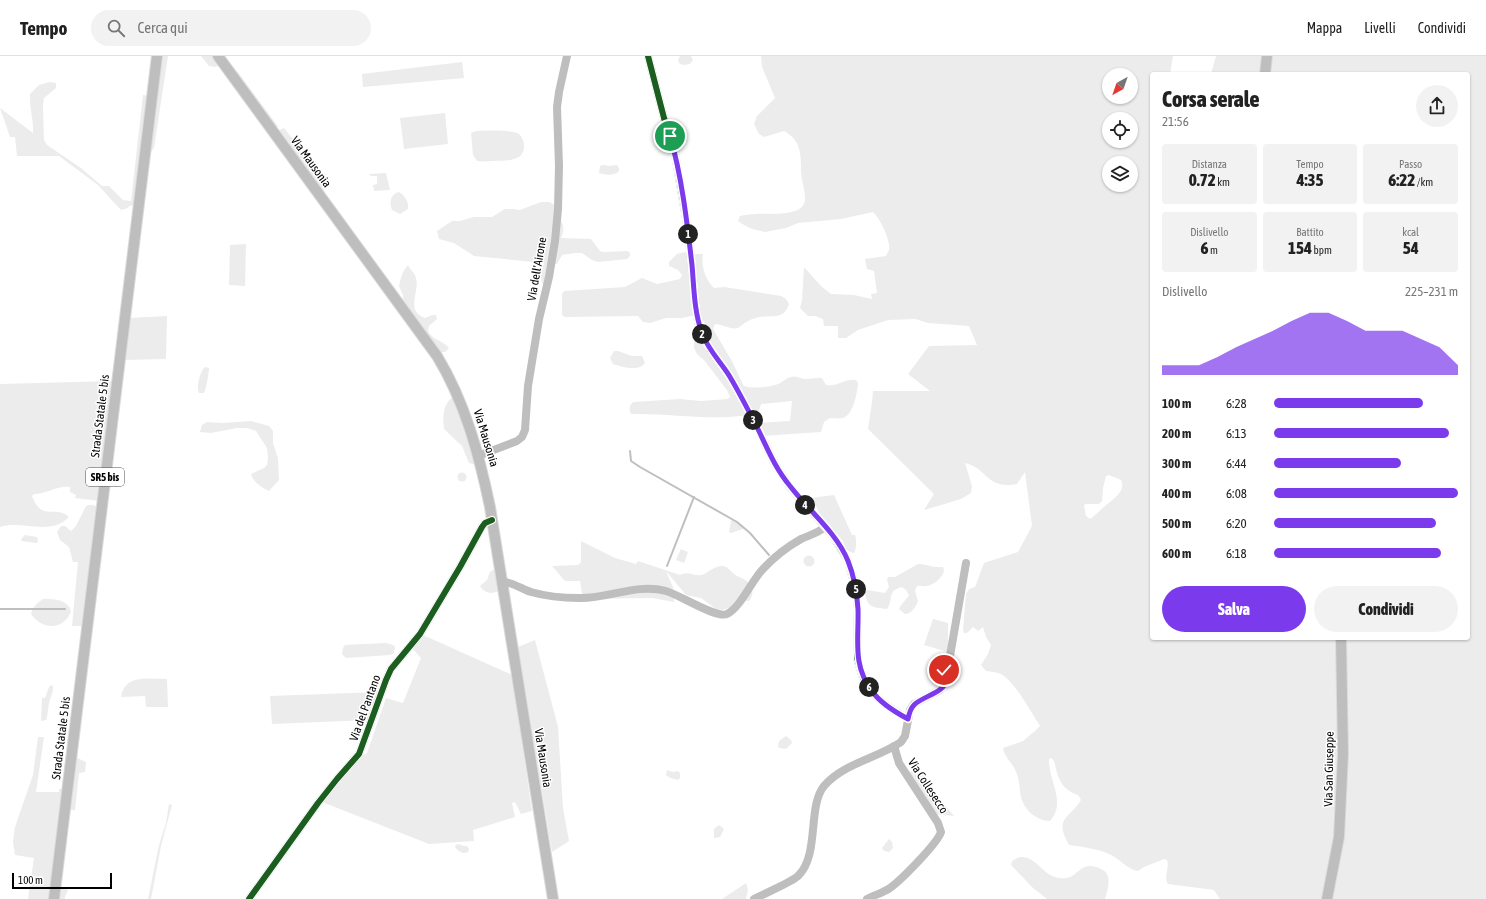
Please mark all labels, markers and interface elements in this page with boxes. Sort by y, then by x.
search box [91,10,371,46]
text: Tempo [20,17,67,39]
icon: search [105,17,127,39]
text: Cerca qui [137,19,188,36]
text: Mappa [1307,20,1342,36]
text: Livelli [1364,20,1396,36]
text: Condividi [1418,20,1466,36]
north arrow [1102,68,1138,104]
map controls [1102,68,1138,192]
button: share [1416,85,1458,127]
text: Corsa serale [1162,86,1259,112]
button: locate [1102,112,1138,148]
text: 21:56 [1162,114,1189,129]
pin [653,119,687,153]
icon: arrive [659,125,681,147]
street label: Via Mausonia [288,134,334,190]
button: layers [1102,156,1138,192]
text: Distanza [1192,158,1227,170]
text: Tempo [1296,158,1324,170]
text: Passo [1399,158,1422,170]
text: 0.72 [1189,170,1216,190]
text: 4:35 [1296,170,1323,190]
text: 6:22 [1388,170,1415,190]
text: km [1216,176,1230,188]
text: /km [1415,176,1433,188]
pin: 1 [678,224,698,244]
text: Dislivello [1190,226,1228,238]
text: Battito [1296,226,1324,238]
text: kcal [1402,226,1419,238]
text: 1 [685,228,691,240]
street label: Via dell'Airone [525,236,549,302]
text: 6 [1201,238,1209,258]
text: 154 [1288,238,1312,258]
text: 54 [1403,238,1419,258]
text: m [1209,244,1218,256]
text: bpm [1312,244,1332,256]
text: Dislivello [1162,284,1207,299]
text: 225–231 m [1405,284,1458,299]
pin: 2 [692,324,712,344]
text: 2 [699,328,705,340]
street label: Strada Statale 5 bis [88,374,112,458]
text: 100 m [1162,396,1191,411]
text: 6:28 [1226,396,1247,411]
street label: Via Mausonia [471,408,501,468]
pin: 3 [743,410,763,430]
text: 3 [750,414,756,426]
text: 200 m [1162,426,1191,441]
text: 6:13 [1226,426,1247,441]
text: 300 m [1162,456,1191,471]
text: 6:44 [1226,456,1247,471]
road number: SR5 bis [86,468,124,486]
text: 400 m [1162,486,1191,501]
text: 6:08 [1226,486,1247,501]
pin: 4 [795,495,815,515]
text: 4 [802,499,808,511]
text: 500 m [1162,516,1191,531]
text: 6:20 [1226,516,1247,531]
text: 600 m [1162,546,1191,561]
text: 6:18 [1226,546,1247,561]
pin: 5 [846,579,866,599]
text: 5 [853,583,859,595]
button: Salva [1162,586,1306,632]
button: Condividi [1314,586,1458,632]
pin [927,653,961,687]
icon: check [933,659,955,681]
street label: Via del Pantano [347,673,384,743]
pin: 6 [859,677,879,697]
text: 6 [866,681,872,693]
street label: Strada Statale 5 bis [49,696,73,780]
street label: Via Mausonia [531,728,555,788]
street label: Via San Giuseppe [1321,731,1337,807]
street label: Via Collesecco [905,756,951,816]
scale bar [12,871,112,890]
text: 100 m [18,874,43,886]

